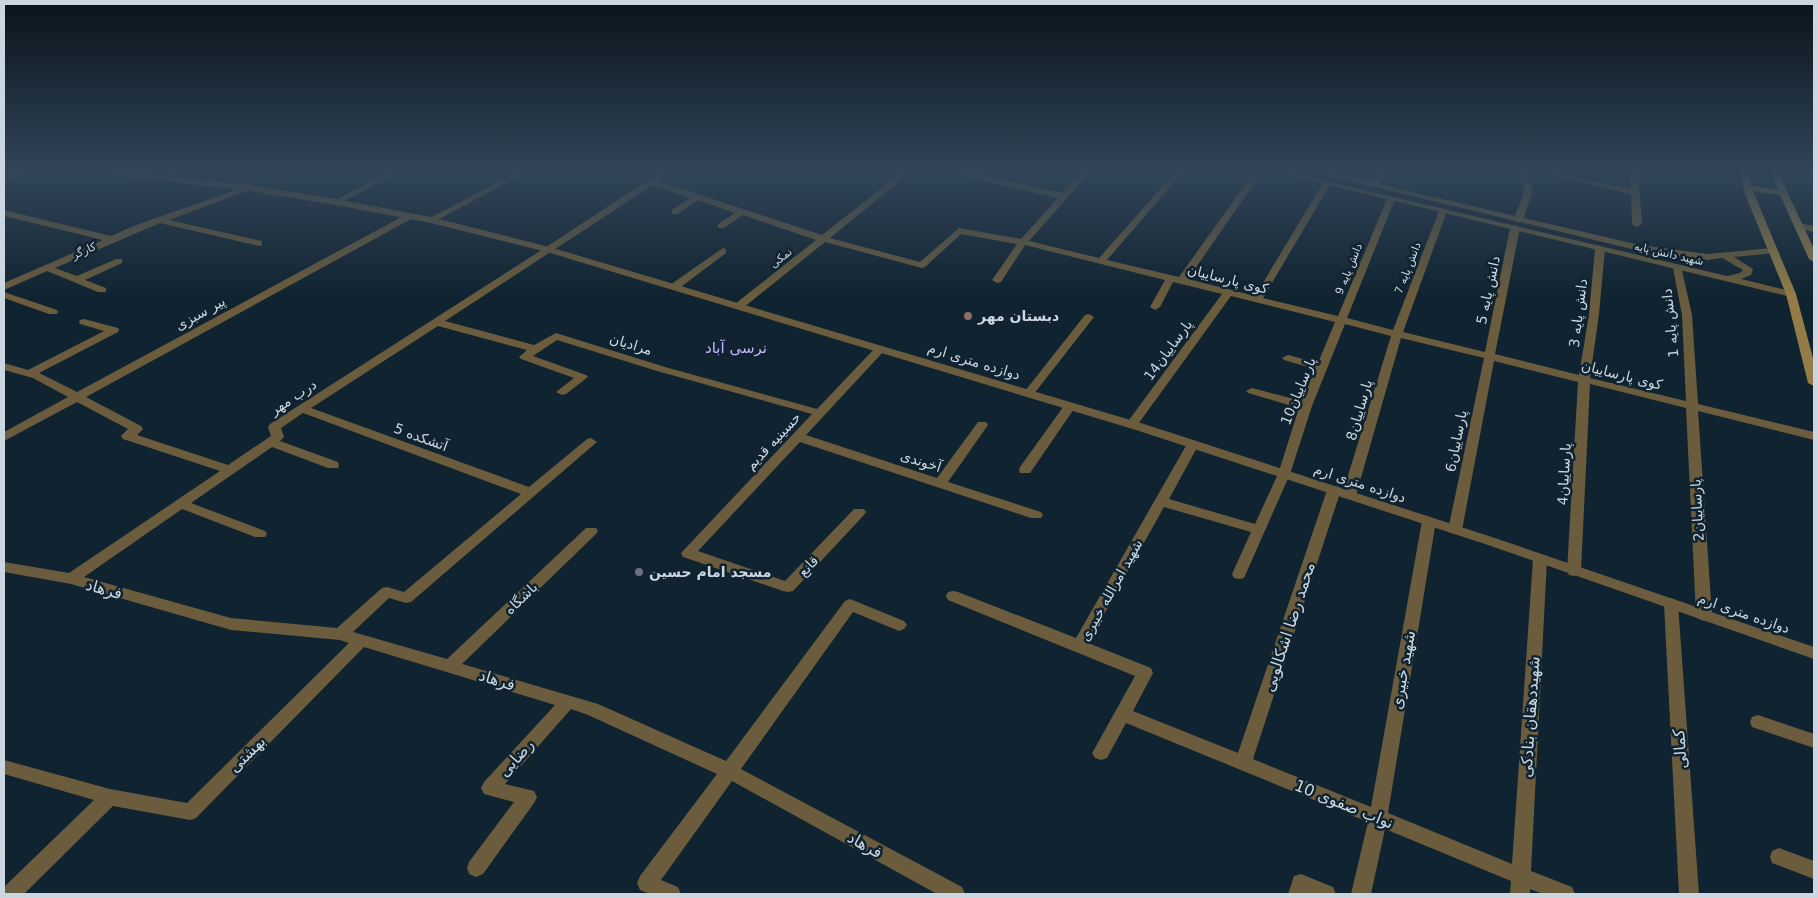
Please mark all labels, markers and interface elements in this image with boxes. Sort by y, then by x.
street label: کارگر [69,240,99,262]
street label: دانش پایه 7 [1392,240,1424,296]
street label: شهید دانش پایه [1633,240,1705,268]
street label: دانش پایه 9 [1333,241,1365,297]
street label: نمکی [767,245,795,271]
street label: دانش پایه 5 [1473,254,1504,326]
street label: کوی پارساییان [1186,261,1270,298]
street label: دانش پایه 3 [1566,278,1591,348]
street label: دانش پایه 1 [1658,288,1683,358]
street label: پیر سبزی [172,293,228,334]
place label: دبستان مهر [977,308,1059,325]
marker: دبستان مهر [962,310,974,322]
street label: پارساییان14 [1141,316,1196,384]
street label: مرادیان [607,330,654,359]
district label: نرسی آباد [705,339,767,357]
street label: دوازده متری ارم [926,339,1022,384]
street label: پارساییان10 [1277,355,1320,427]
street label: کوی پارساییان [1580,357,1664,394]
street label: درب مهر [266,376,320,419]
street label: پارساییان8 [1343,378,1376,443]
street label: حسینیه قدیم [742,409,804,474]
street label: پارساییان6 [1442,409,1471,473]
street label: آتشکده 5 [392,420,451,454]
street label: پارساییان4 [1554,442,1575,506]
street label: آخوندی [898,447,944,476]
street label: دوازده متری ارم [1312,461,1408,506]
street label: پارساییان2 [1687,478,1708,542]
street label: شهید امرالله خبیری [1076,536,1146,644]
street label: قانع [795,552,822,580]
street label: محمد رضا اشکالویی [1259,560,1320,695]
place label: مسجد امام حسین [649,564,771,581]
marker: مسجد امام حسین [633,566,645,578]
street label: فرهاد [83,575,124,604]
street label: باشگاه [501,579,541,617]
street label: دوازده متری ارم [1696,590,1792,637]
street label: شهید خبیری [1387,629,1420,711]
street label: شهیددهقان بنادکی [1516,656,1545,778]
street label: فرهاد [476,666,517,695]
street label: کمالی [1669,728,1691,770]
street label: بهشتی [225,732,270,777]
street label: رضایی [494,735,539,781]
street label: نواب صفوی 10 [1291,775,1396,833]
street label: فرهاد [844,828,886,863]

